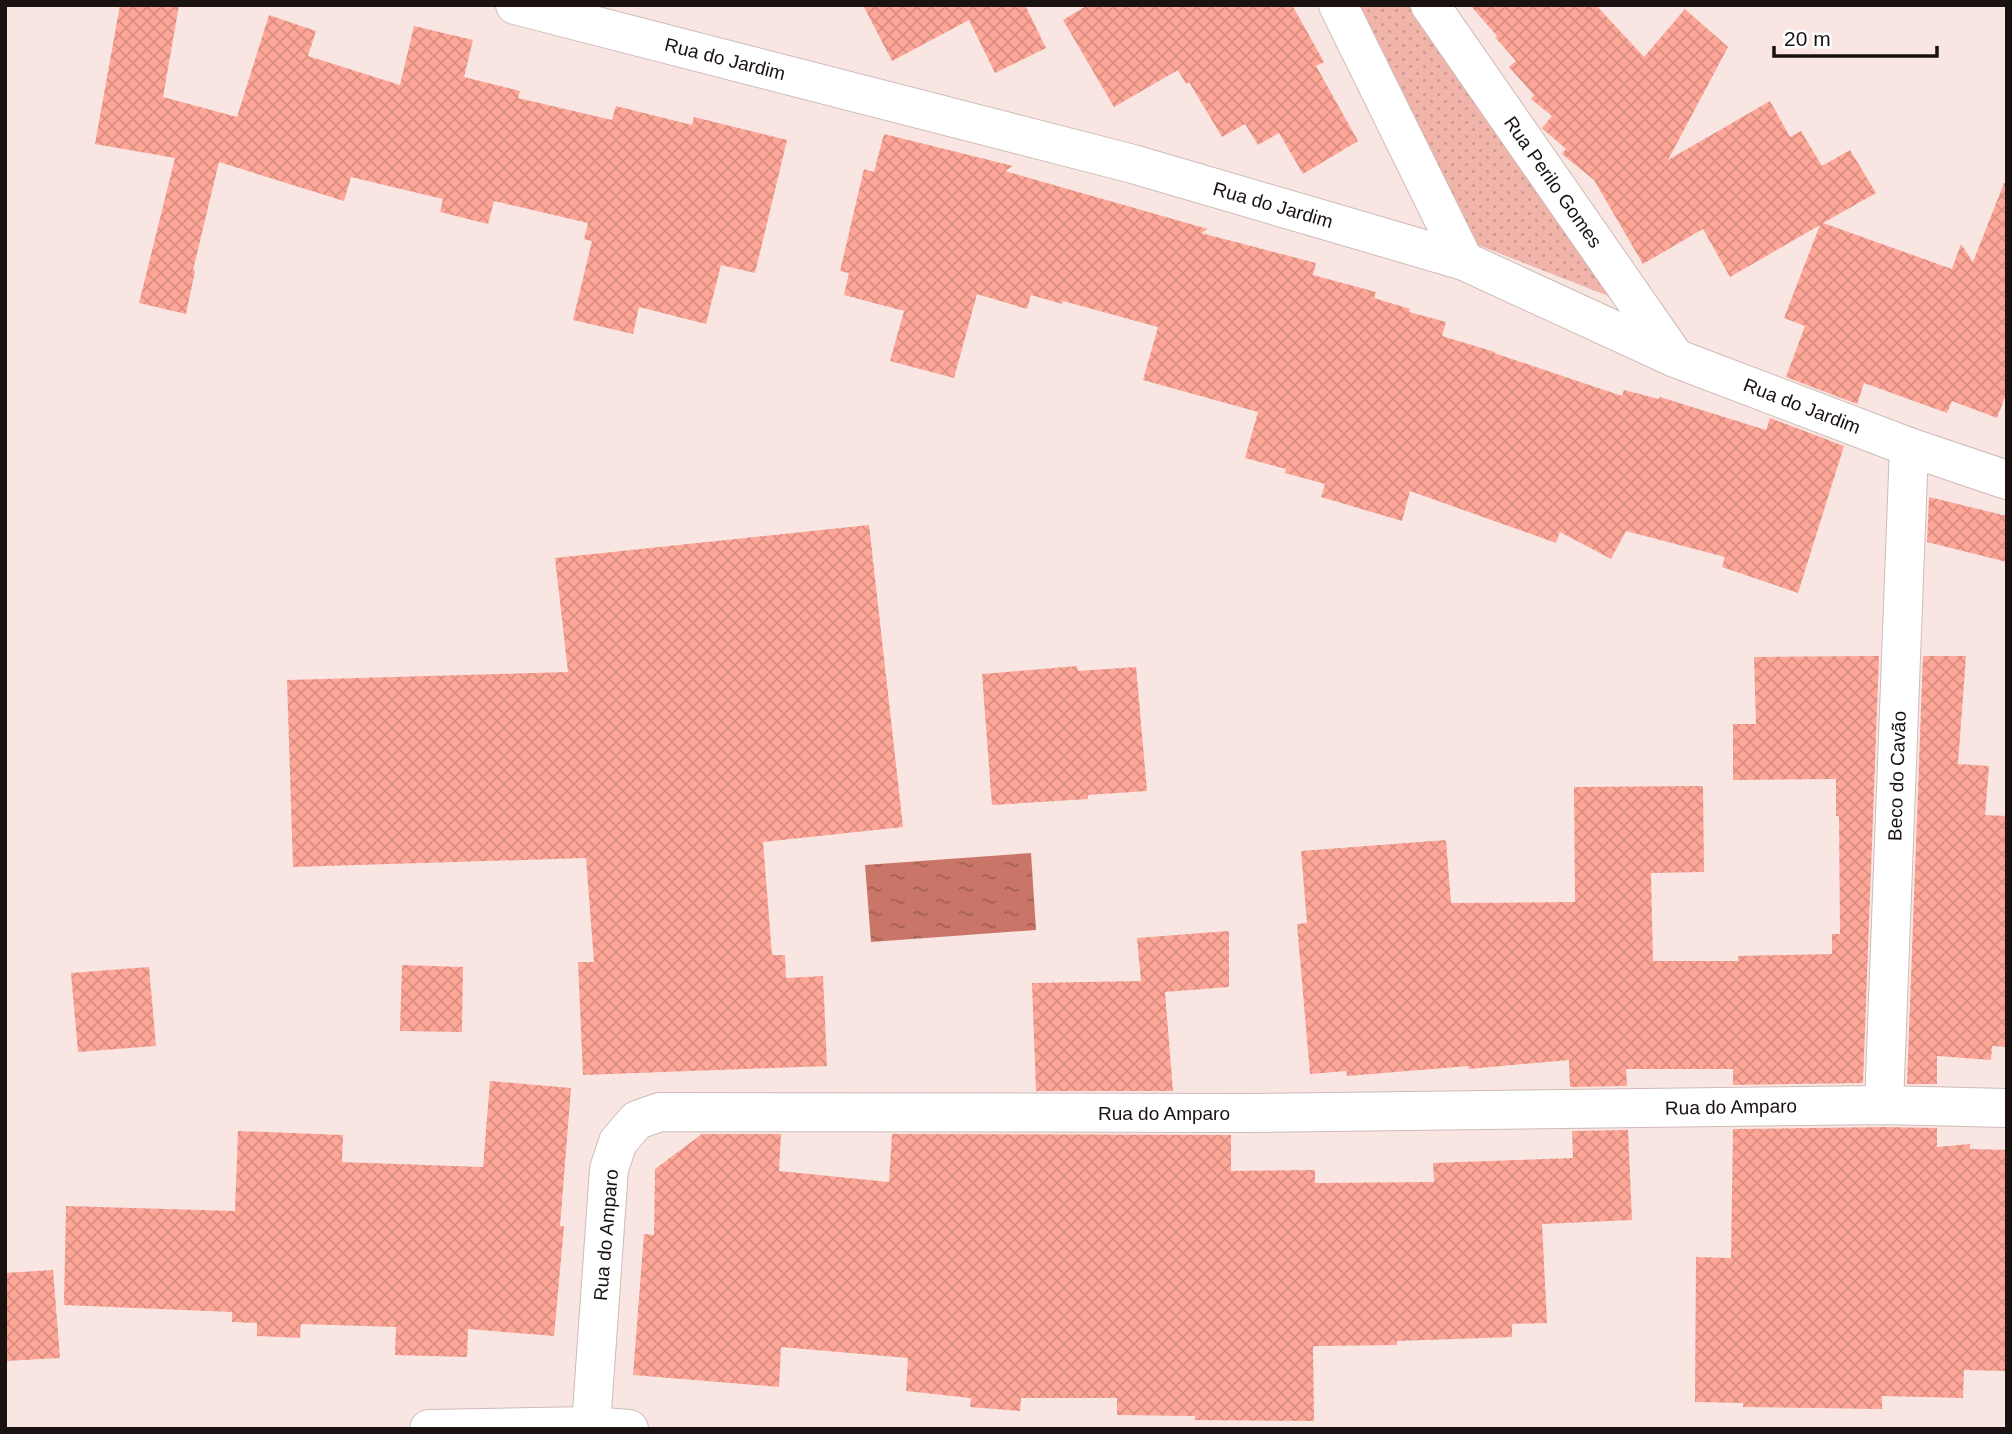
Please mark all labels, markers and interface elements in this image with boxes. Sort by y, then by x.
scale bar [1774,14,1937,58]
text: 20 m [1784,27,1831,50]
street label: Rua do Jardim [663,34,787,84]
street label: Rua Perilo Gomes [1500,112,1606,252]
street label: Rua do Jardim [1211,178,1335,232]
street label: Rua do Jardim [1741,374,1863,438]
street label: Beco do Cavão [1884,711,1910,841]
street label: Rua do Amparo [1665,1095,1797,1119]
street label: Rua do Amparo [1098,1103,1230,1124]
street label: Rua do Amparo [590,1168,622,1302]

